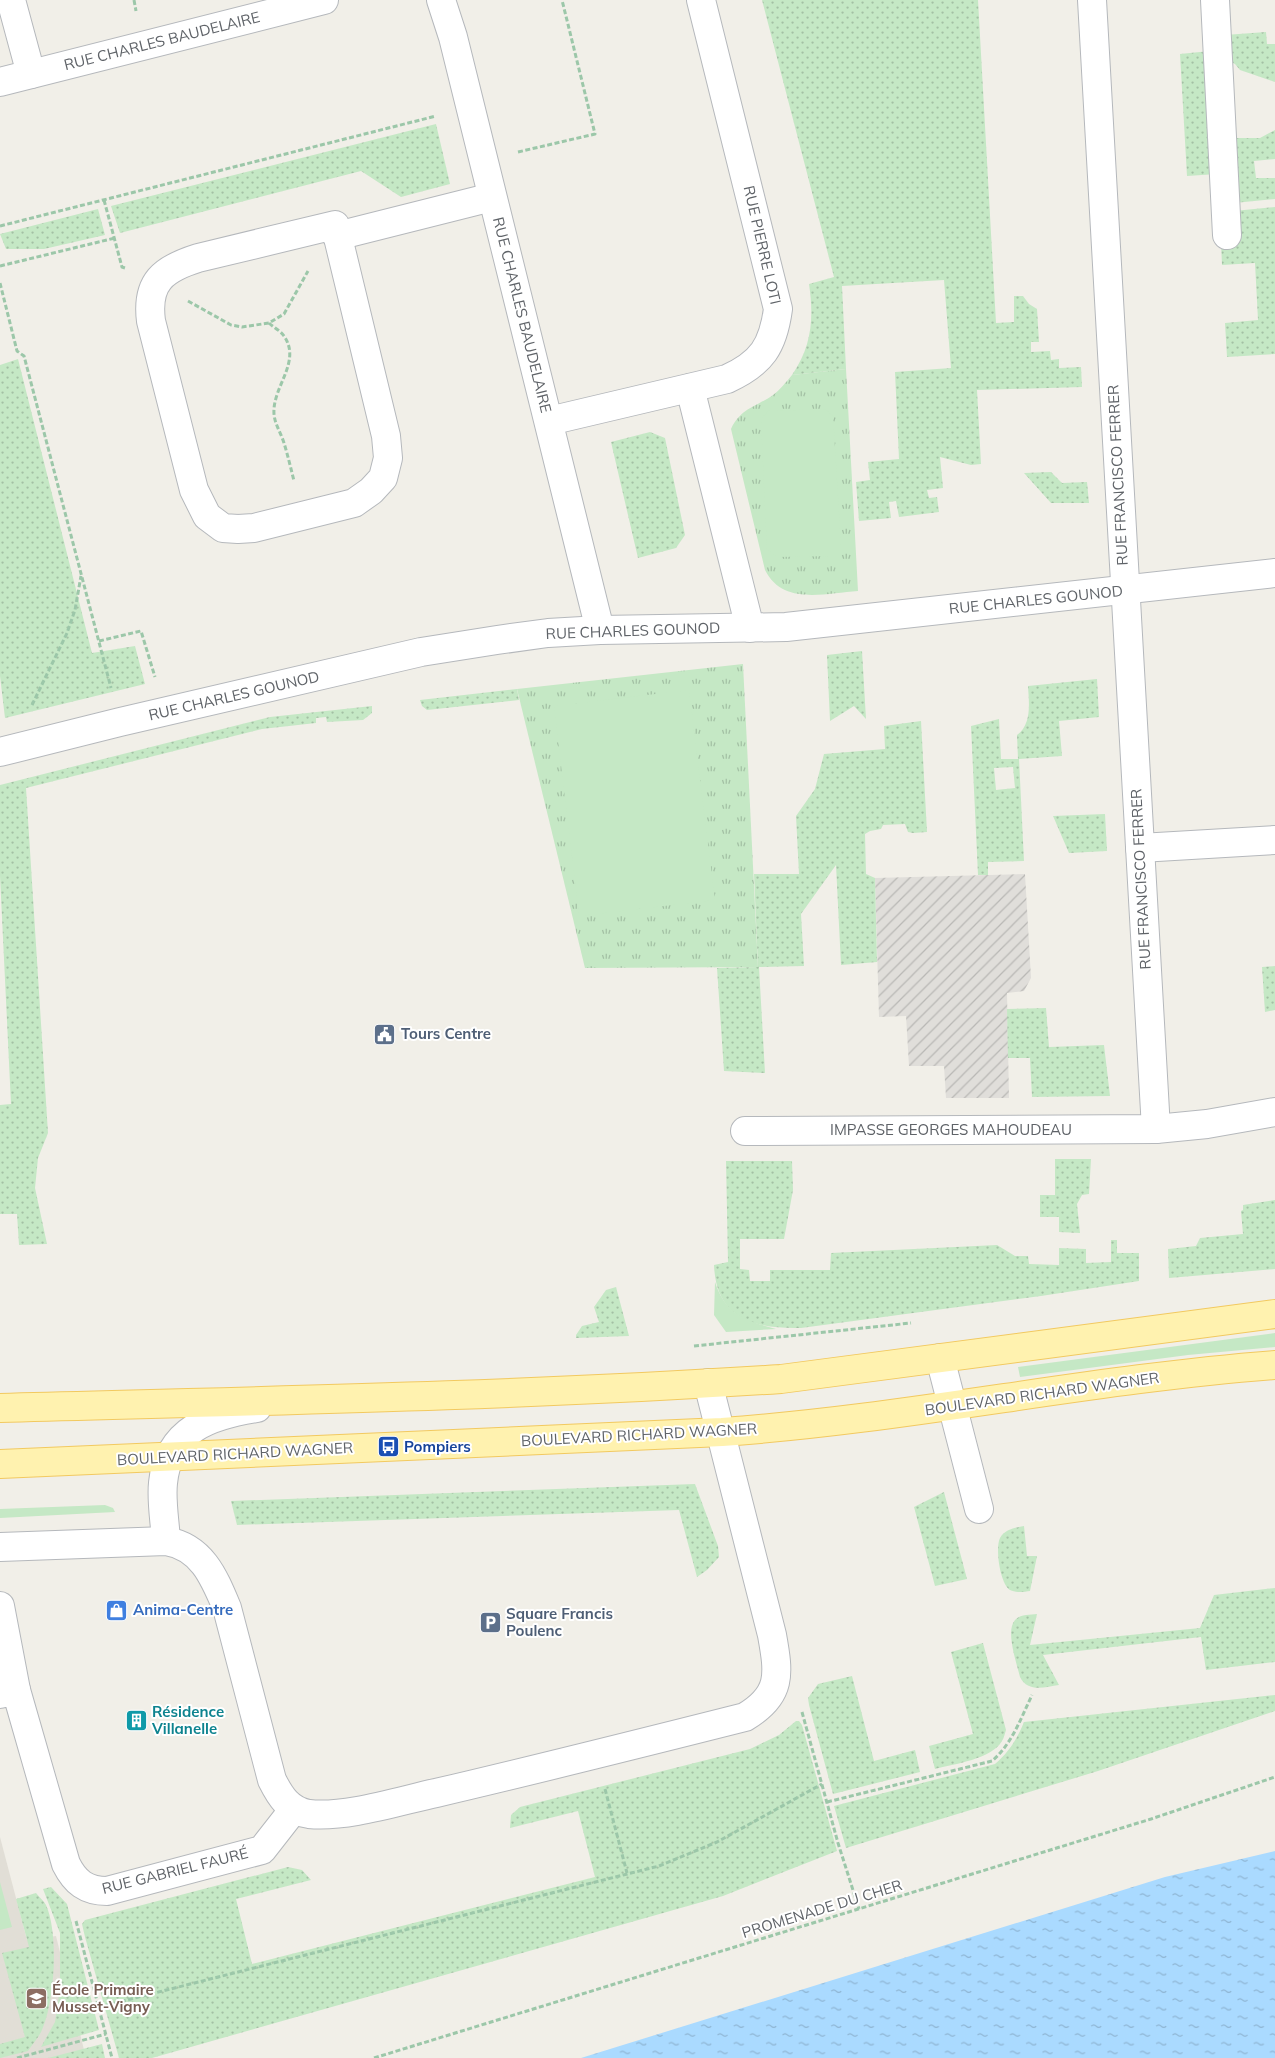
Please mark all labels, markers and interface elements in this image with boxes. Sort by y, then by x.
street label: RUE CHARLES BAUDELAIRE [62,7,262,74]
street label: RUE PIERRE LOTI [740,184,785,306]
street label: RUE CHARLES BAUDELAIRE [489,215,556,415]
street label: RUE FRANCISCO FERRER [1103,384,1132,566]
street label: RUE CHARLES GOUNOD [948,581,1124,618]
street label: RUE CHARLES GOUNOD [545,618,721,643]
street label: RUE CHARLES GOUNOD [147,667,321,724]
street label: RUE FRANCISCO FERRER [1126,788,1155,970]
public building icon: Tours Centre [373,1022,397,1046]
place label: Tours Centre [401,1024,491,1043]
street label: IMPASSE GEORGES MAHOUDEAU [830,1120,1072,1139]
street label: BOULEVARD RICHARD WAGNER [924,1368,1160,1419]
street label: BOULEVARD RICHARD WAGNER [520,1419,758,1450]
bus stop icon: Pompiers [376,1435,400,1459]
place label: Pompiers [404,1437,471,1456]
street label: BOULEVARD RICHARD WAGNER [116,1438,354,1469]
shop icon: Anima-Centre [105,1598,129,1622]
place label: Anima-Centre [133,1600,233,1619]
place label: Square Francis Poulenc [506,1604,613,1640]
parking icon: Square Francis Poulenc [478,1611,502,1635]
place label: Résidence Villanelle [151,1702,224,1738]
building icon: Résidence Villanelle [124,1709,148,1733]
street label: RUE GABRIEL FAURÉ [100,1843,250,1898]
street label: PROMENADE DU CHER [739,1875,904,1942]
place label: École Primaire Musset-Vigny [52,1980,154,2016]
school or university icon: École Primaire Musset-Vigny [24,1987,48,2011]

